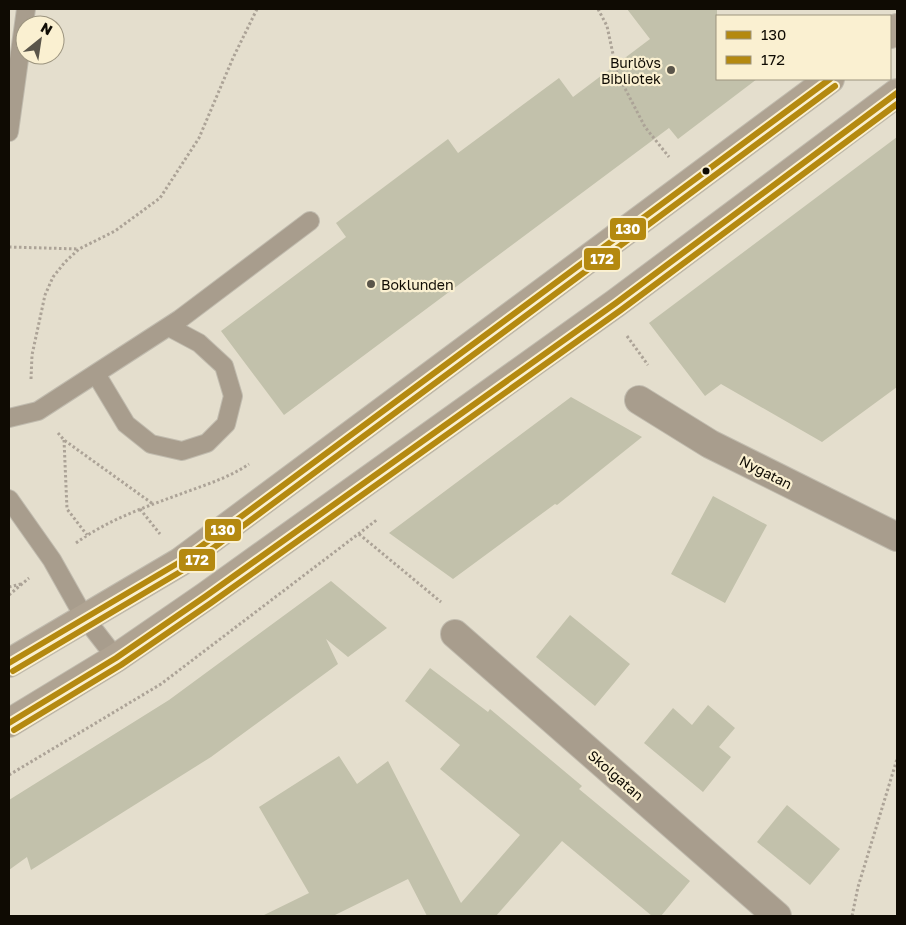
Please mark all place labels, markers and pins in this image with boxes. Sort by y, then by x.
place label: Burlövs Bibliotek [601,54,661,87]
marker: Burlövs Bibliotek [665,64,677,76]
unlabelled marker [701,166,711,176]
place label: Boklunden [381,276,454,293]
marker: Boklunden [365,278,377,290]

